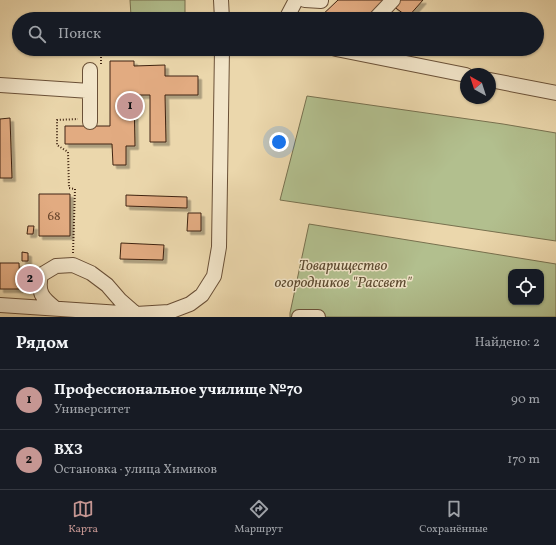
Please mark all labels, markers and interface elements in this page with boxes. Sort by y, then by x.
search box [12,12,544,56]
icon: search [26,23,48,45]
text: Поиск [58,24,101,45]
north arrow [460,68,496,104]
pin: 1 [117,91,143,121]
your location [269,132,289,152]
house number: 68 [47,208,61,226]
park label: Товарищество огородников "Рассвет" [274,256,413,294]
pin: 2 [17,264,43,294]
map controls [508,269,544,305]
button: locate [508,269,544,305]
text: Рядом [16,332,69,355]
text: Найдено: 2 [475,334,540,352]
text: Профессиональное училище №70 [54,380,303,401]
text: 1 [26,391,32,409]
text: 90 m [511,391,540,409]
text: Университет [54,401,130,419]
text: ВХЗ [54,440,83,461]
text: 2 [26,451,32,469]
text: 170 m [507,451,540,469]
text: Остановка · улица Химиков [54,461,217,479]
tab: Карта [68,498,98,537]
tab: Маршрут [234,498,283,537]
tab: Сохранённые [419,498,488,537]

